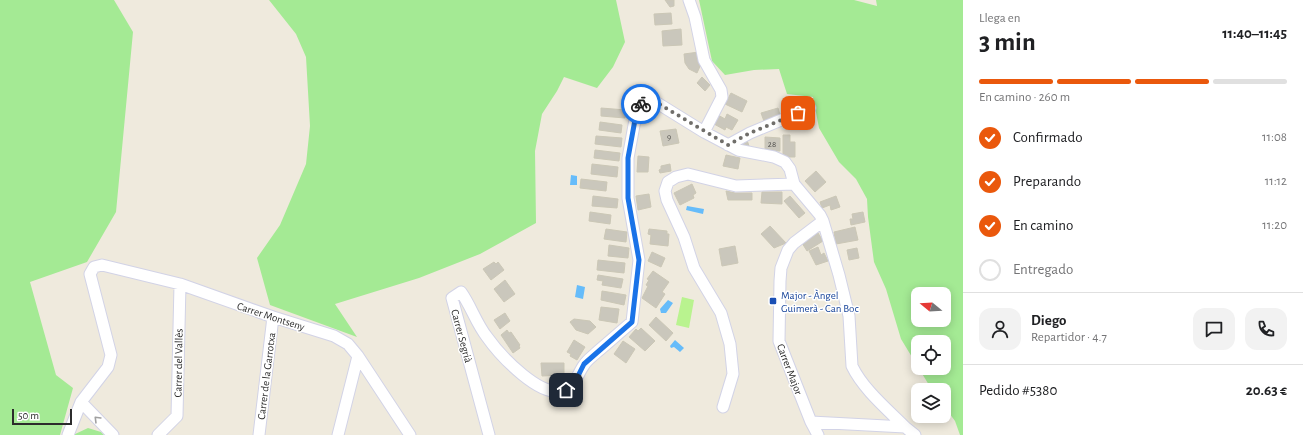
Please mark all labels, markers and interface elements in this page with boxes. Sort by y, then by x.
text: Llega en [979,12,1021,25]
text: 11:40–11:45 [1222,26,1287,41]
text: 3 min [979,29,1036,55]
courier [621,84,661,124]
text: En camino · 260 m [979,91,1070,104]
icon: bike [630,93,652,115]
pin [781,96,815,130]
icon: bag [787,102,809,124]
icon: check [979,127,1001,149]
text: Confirmado [1013,130,1083,145]
text: 11:08 [1262,131,1287,144]
house number: 9 [667,133,671,142]
house number: 28 [768,140,776,149]
icon: check [979,171,1001,193]
text: Preparando [1013,174,1081,189]
text: 11:12 [1265,175,1287,188]
icon: check [979,215,1001,237]
text: En camino [1013,218,1073,233]
text: 11:20 [1262,219,1287,232]
text: Entregado [1013,262,1073,277]
north arrow [911,287,951,327]
map controls [911,287,951,423]
place label: Major - Àngel Guimerà - Can Boc [781,289,859,314]
marker: Major - Àngel Guimerà - Can Boc [768,296,778,306]
street label: Carrer Montseny [236,300,306,333]
street label: Carrer Segrià [449,308,474,364]
button: person [979,308,1021,350]
button: chat [1193,308,1235,350]
button: phone [1245,308,1287,350]
text: Diego [1031,313,1067,328]
street label: Carrer del Vallès [172,329,185,397]
text: Repartidor · 4.7 [1031,331,1107,344]
street label: Carrer de la Garrotxa [256,332,277,420]
button: locate [911,335,951,375]
street label: Carrer Major [775,342,804,397]
pin [549,373,583,407]
icon: home [555,379,577,401]
button: layers [911,383,951,423]
text: Pedido #5380 [979,383,1057,398]
text: 20.63 € [1246,383,1287,398]
scale bar [12,407,72,426]
text: 50 m [18,410,39,421]
one-way arrow [94,416,102,424]

